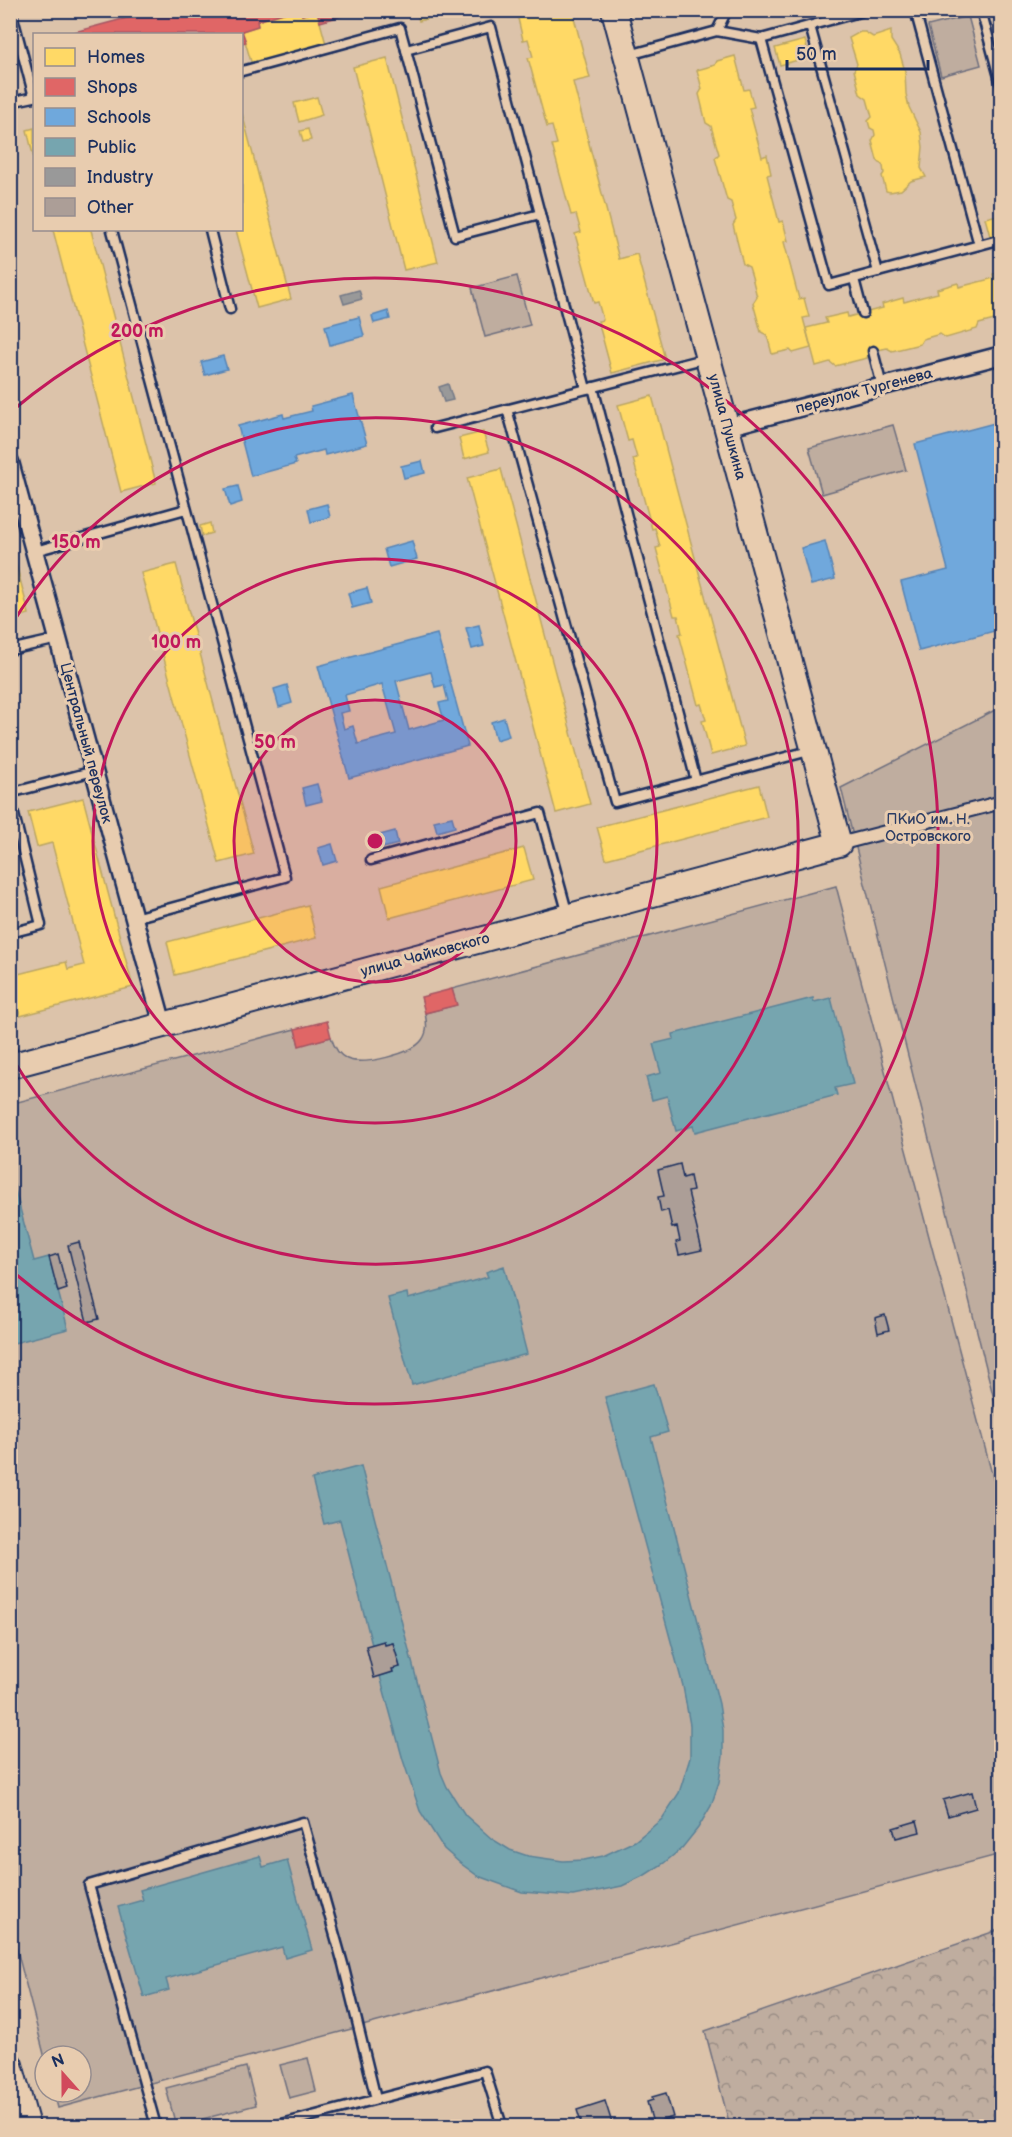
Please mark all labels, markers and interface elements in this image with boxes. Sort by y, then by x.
legend [33,33,243,231]
scale bar [787,33,928,71]
text: 50 m [796,44,837,65]
text: Homes [87,47,145,68]
text: Shops [87,77,138,98]
text: Schools [87,107,151,128]
text: Public [87,137,136,158]
text: Industry [87,167,154,188]
text: Other [87,197,134,218]
text: 200 m [110,321,164,342]
street label: переулок Тургенева [793,364,935,418]
street label: улица Пушкина [704,372,750,482]
text: 150 m [51,532,101,553]
text: 100 m [151,632,201,653]
street label: Центральный переулок [55,661,117,825]
text: 50 m [254,732,296,753]
park label: ПКиО им. Н. Островского [885,810,971,846]
centre of rings [365,831,385,851]
street label: улица Чайковского [358,929,492,981]
north arrow [33,2044,93,2104]
text: N [49,2050,67,2072]

